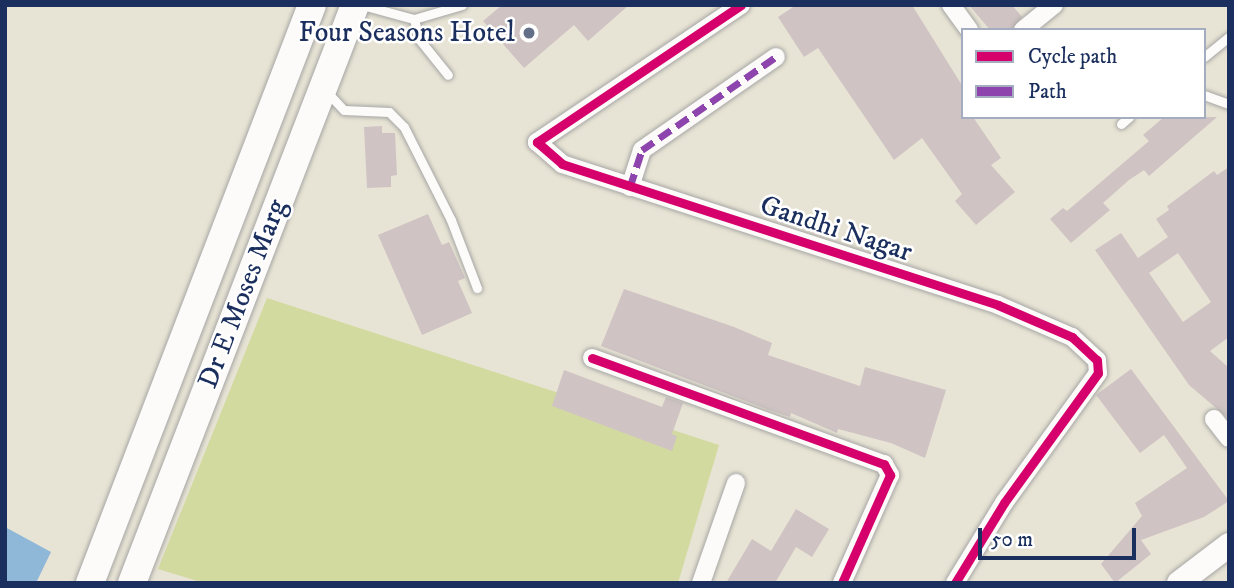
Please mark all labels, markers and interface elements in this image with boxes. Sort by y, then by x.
place label: Four Seasons Hotel [298,16,515,50]
marker: Four Seasons Hotel [521,25,537,41]
legend [961,28,1206,119]
text: Cycle path [1028,44,1117,70]
text: Path [1028,79,1067,105]
street label: Gandhi Nagar [756,189,916,269]
street label: Dr E Moses Marg [192,195,294,393]
scale bar [982,514,1140,558]
text: 50 m [991,527,1033,553]

